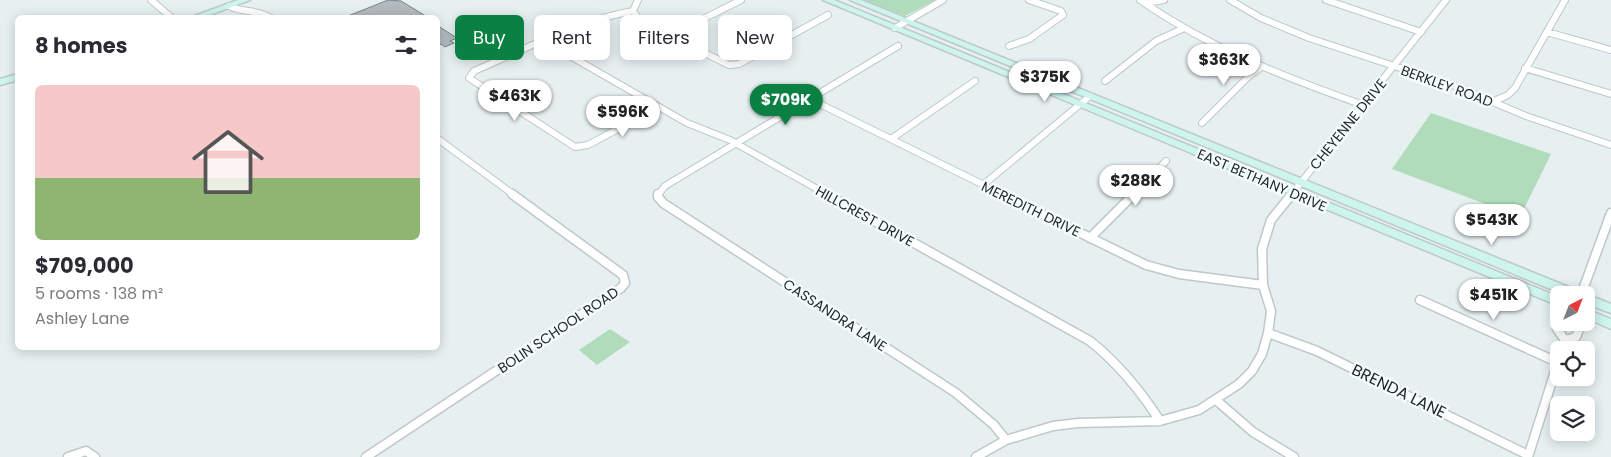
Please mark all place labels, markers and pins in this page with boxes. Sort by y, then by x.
pin: $363K [1189,44,1259,86]
pin: $375K [1010,61,1080,103]
pin: $463K [480,80,550,122]
pin: $709K [751,84,821,126]
pin: $596K [588,96,658,138]
pin: $288K [1101,164,1171,207]
pin: $543K [1457,204,1527,246]
pin: $451K [1459,278,1529,321]

